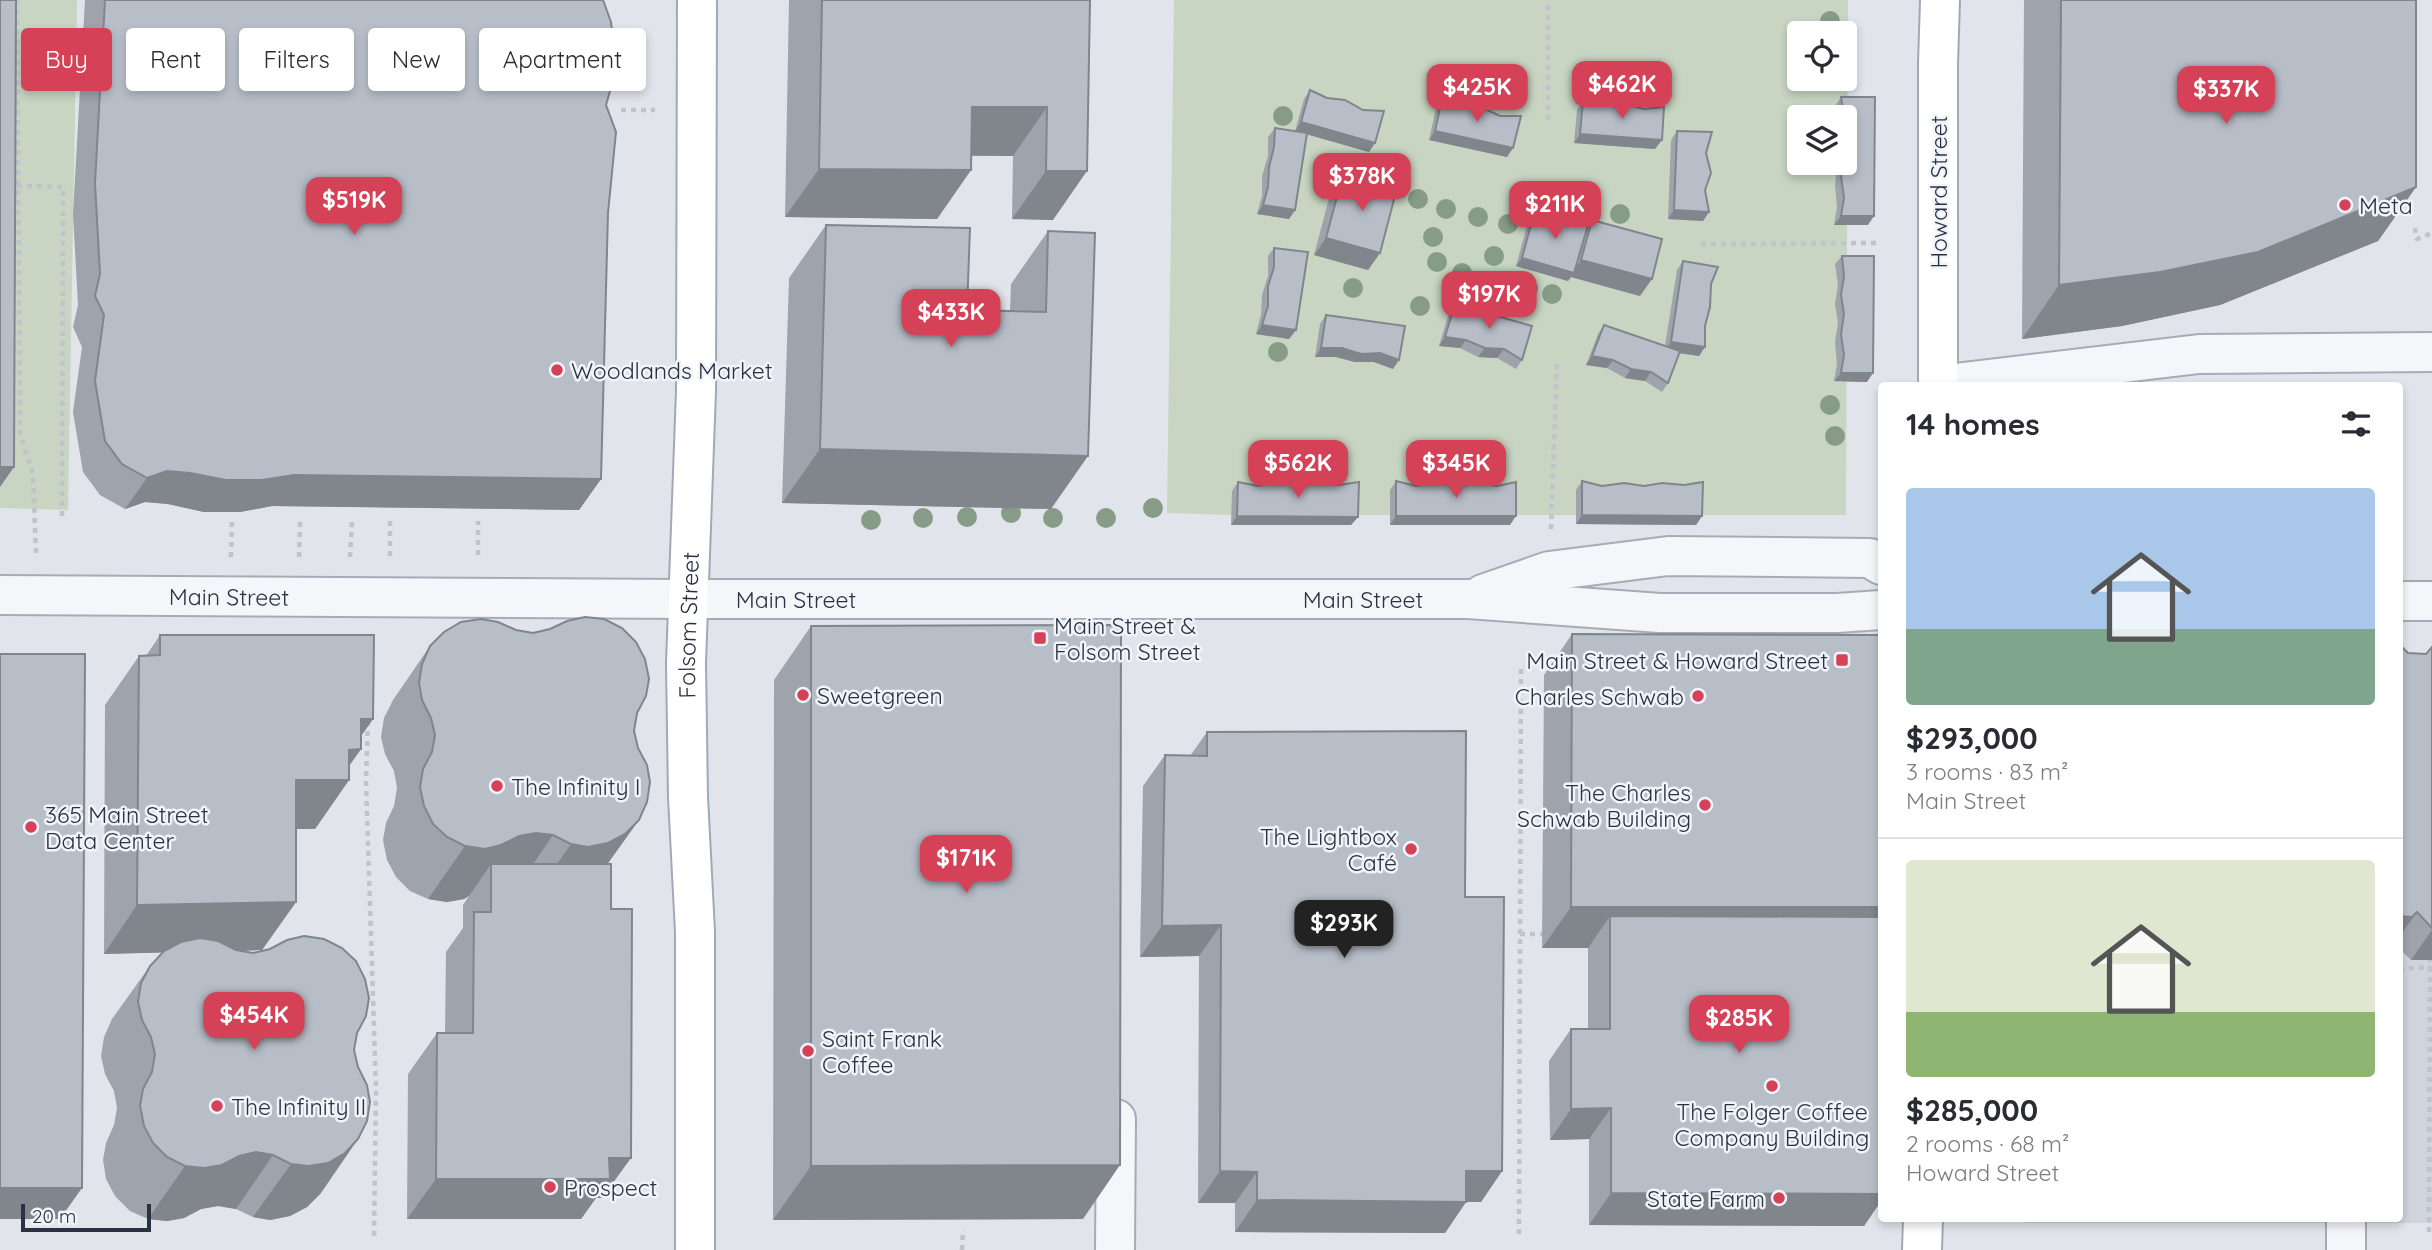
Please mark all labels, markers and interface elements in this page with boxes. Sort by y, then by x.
map controls [1787,21,1857,175]
button: locate [1787,21,1857,91]
chip: Buy [21,28,112,91]
chip: Rent [126,28,225,91]
chip: Filters [239,28,354,91]
chip: New [368,28,465,91]
chip: Apartment [479,28,646,91]
pin: $462K [1573,61,1671,121]
pin: $425K [1428,64,1526,124]
pin: $337K [2177,66,2275,126]
text: $462K [1588,69,1656,98]
text: $425K [1443,72,1511,101]
text: $337K [2193,74,2259,103]
button: layers [1787,105,1857,175]
street label: Howard Street [1924,115,1953,269]
pin: $378K [1313,154,1411,213]
text: $378K [1329,161,1395,190]
pin: $519K [305,177,403,237]
pin: $211K [1506,182,1604,241]
text: $519K [322,185,386,214]
text: $211K [1525,189,1585,218]
place label: Meta [2359,191,2413,220]
marker: Meta [2337,197,2353,213]
pin: $197K [1440,272,1538,331]
text: $197K [1458,279,1520,308]
pin: $433K [902,290,1000,349]
text: $433K [917,297,985,326]
place label: Woodlands Market [571,356,773,385]
marker: Woodlands Market [549,362,565,378]
text: 14 homes [1906,405,2040,443]
icon: filters [2337,405,2375,443]
pin: $562K [1249,440,1347,500]
pin: $345K [1407,440,1505,500]
text: $562K [1264,448,1332,477]
text: $345K [1422,448,1490,477]
icon: home [2078,534,2204,660]
street label: Folsom Street [671,551,705,699]
street label: Main Street [169,581,289,611]
street label: Main Street [736,585,856,614]
street label: Main Street [1303,585,1423,614]
place label: Main Street & Folsom Street [1054,611,1201,666]
marker: Main Street & Folsom Street [1032,630,1048,646]
place label: Main Street & Howard Street [1526,646,1828,675]
marker: Main Street & Howard Street [1834,652,1850,668]
place label: Sweetgreen [817,681,943,710]
place label: Charles Schwab [1515,682,1684,711]
marker: Sweetgreen [795,687,811,703]
marker: Charles Schwab [1690,688,1706,704]
text: $293,000 [1906,719,2038,757]
text: 3 rooms · 83 m² [1906,757,2068,786]
place label: The Infinity I [511,772,641,801]
marker: The Infinity I [489,778,505,794]
place label: The Charles Schwab Building [1517,778,1691,833]
text: Main Street [1906,786,2026,815]
marker: The Charles Schwab Building [1697,797,1713,813]
place label: 365 Main Street Data Center [45,800,209,855]
marker: 365 Main Street Data Center [23,819,39,835]
place label: The Lightbox Café [1260,822,1397,877]
pin: $171K [917,836,1015,895]
marker: The Lightbox Café [1403,841,1419,857]
text: $171K [936,843,996,872]
pin: $293K [1295,900,1393,960]
icon: home [2078,906,2204,1032]
text: $293K [1310,908,1378,937]
pin: $454K [205,992,303,1052]
pin: $285K [1690,996,1788,1055]
text: $454K [219,1000,289,1029]
text: $285K [1705,1003,1773,1032]
place label: Saint Frank Coffee [822,1024,942,1079]
marker: Saint Frank Coffee [800,1043,816,1059]
marker: The Folger Coffee Company Building [1764,1078,1780,1094]
text: $285,000 [1906,1091,2038,1129]
place label: The Infinity II [231,1092,366,1121]
place label: The Folger Coffee Company Building [1675,1097,1869,1152]
marker: The Infinity II [209,1098,225,1114]
text: 2 rooms · 68 m² [1906,1129,2069,1158]
text: Howard Street [1906,1158,2059,1187]
place label: Prospect [564,1173,658,1202]
marker: Prospect [542,1179,558,1195]
place label: State Farm [1647,1184,1765,1213]
marker: State Farm [1771,1190,1787,1206]
scale bar [21,1201,150,1233]
text: 20 m [32,1204,76,1228]

